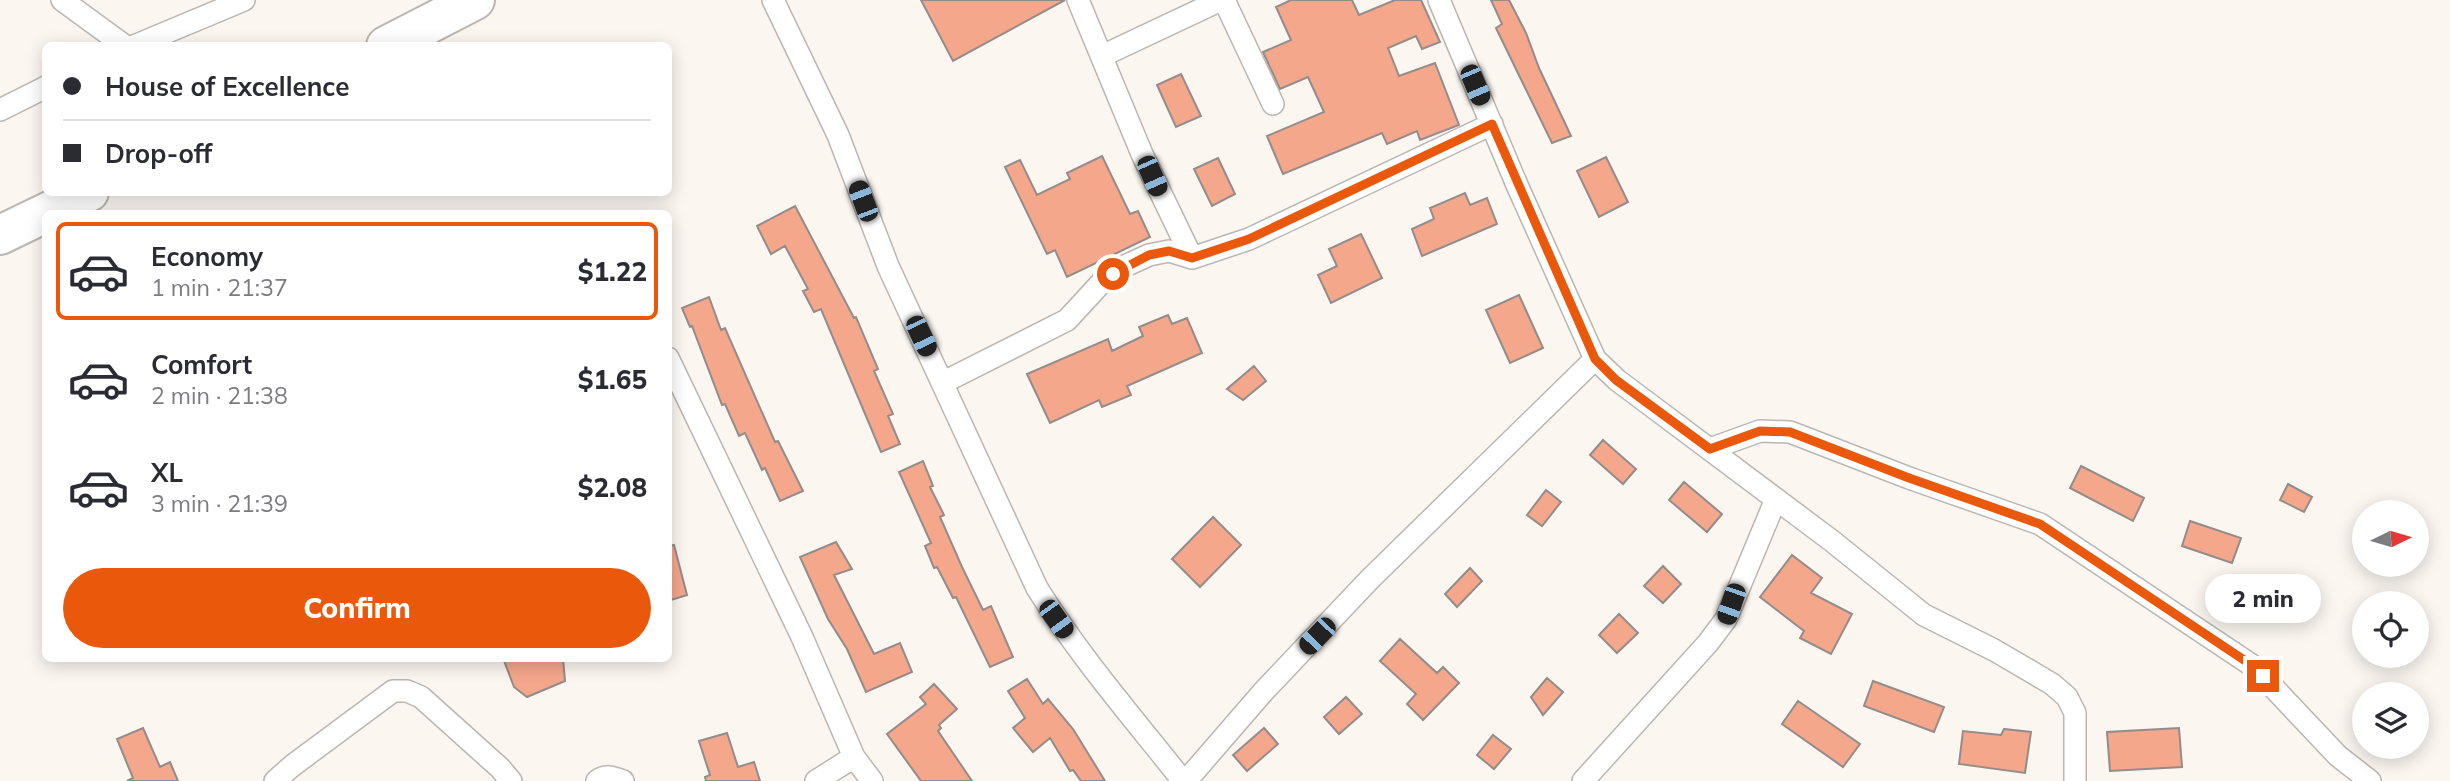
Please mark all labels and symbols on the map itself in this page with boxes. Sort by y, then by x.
car [1458,62,1493,108]
car [1134,153,1171,199]
car [846,178,881,224]
route start [1097,258,1129,290]
car [903,313,940,359]
north arrow [2352,500,2429,578]
callout: 2 min [2205,574,2321,624]
car [1715,581,1748,627]
car [1036,596,1077,642]
car [1295,614,1340,658]
route end [2247,660,2279,692]

